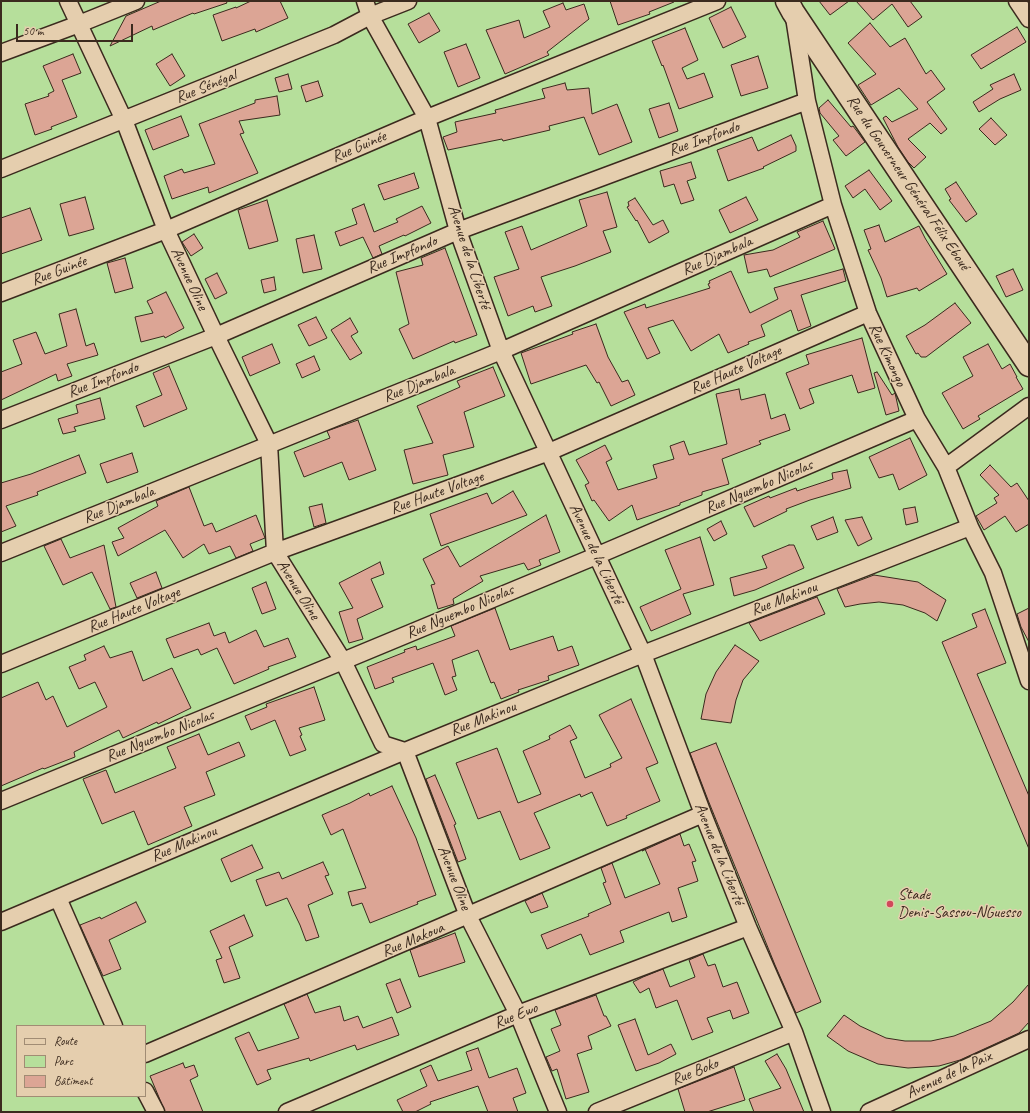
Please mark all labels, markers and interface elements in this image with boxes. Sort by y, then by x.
scale bar [18,16,135,42]
text: 50 m [23,23,43,39]
street label: Rue Sénégal [173,66,239,108]
street label: Rue du Gouverneur Général Félix Eboué [842,92,974,274]
street label: Rue Impfondo [666,117,742,161]
street label: Rue Guinée [329,127,389,167]
street label: Avenue de la Liberté [443,203,495,311]
street label: Rue Impfondo [364,232,440,278]
street label: Rue Djambala [679,232,755,280]
street label: Avenue Oline [166,245,212,313]
street label: Rue Guinée [29,252,89,290]
street label: Rue Kimongo [864,320,910,390]
street label: Rue Haute Voltage [687,341,785,399]
street label: Rue Impfondo [65,358,141,402]
street label: Rue Djambala [381,361,457,407]
street label: Rue Nguembo Nicolas [702,456,816,518]
street label: Rue Haute Voltage [388,467,486,519]
street label: Rue Djambala [81,482,157,528]
street label: Avenue de la Liberté [564,501,628,607]
street label: Avenue Oline [272,557,324,623]
street label: Rue Makinou [748,578,820,620]
street label: Rue Nguembo Nicolas [403,581,517,643]
street label: Rue Haute Voltage [85,583,183,637]
street label: Rue Makinou [447,697,519,741]
street label: Rue Nguembo Nicolas [103,706,217,766]
street label: Avenue de la Liberté [690,800,748,908]
street label: Rue Makinou [148,822,220,866]
street label: Avenue Oline [433,843,475,913]
place label: Stade Denis-Sassou-NGuesso [898,885,1021,923]
marker: Stade Denis-Sassou-NGuesso [885,899,895,909]
street label: Rue Makoua [379,918,447,962]
street label: Rue Ewo [491,999,541,1033]
legend [16,1025,146,1097]
text: Route [54,1033,77,1049]
street label: Avenue de la Paix [903,1047,995,1103]
text: Parc [54,1053,73,1069]
street label: Rue Boko [669,1054,721,1090]
text: Bâtiment [54,1073,92,1089]

